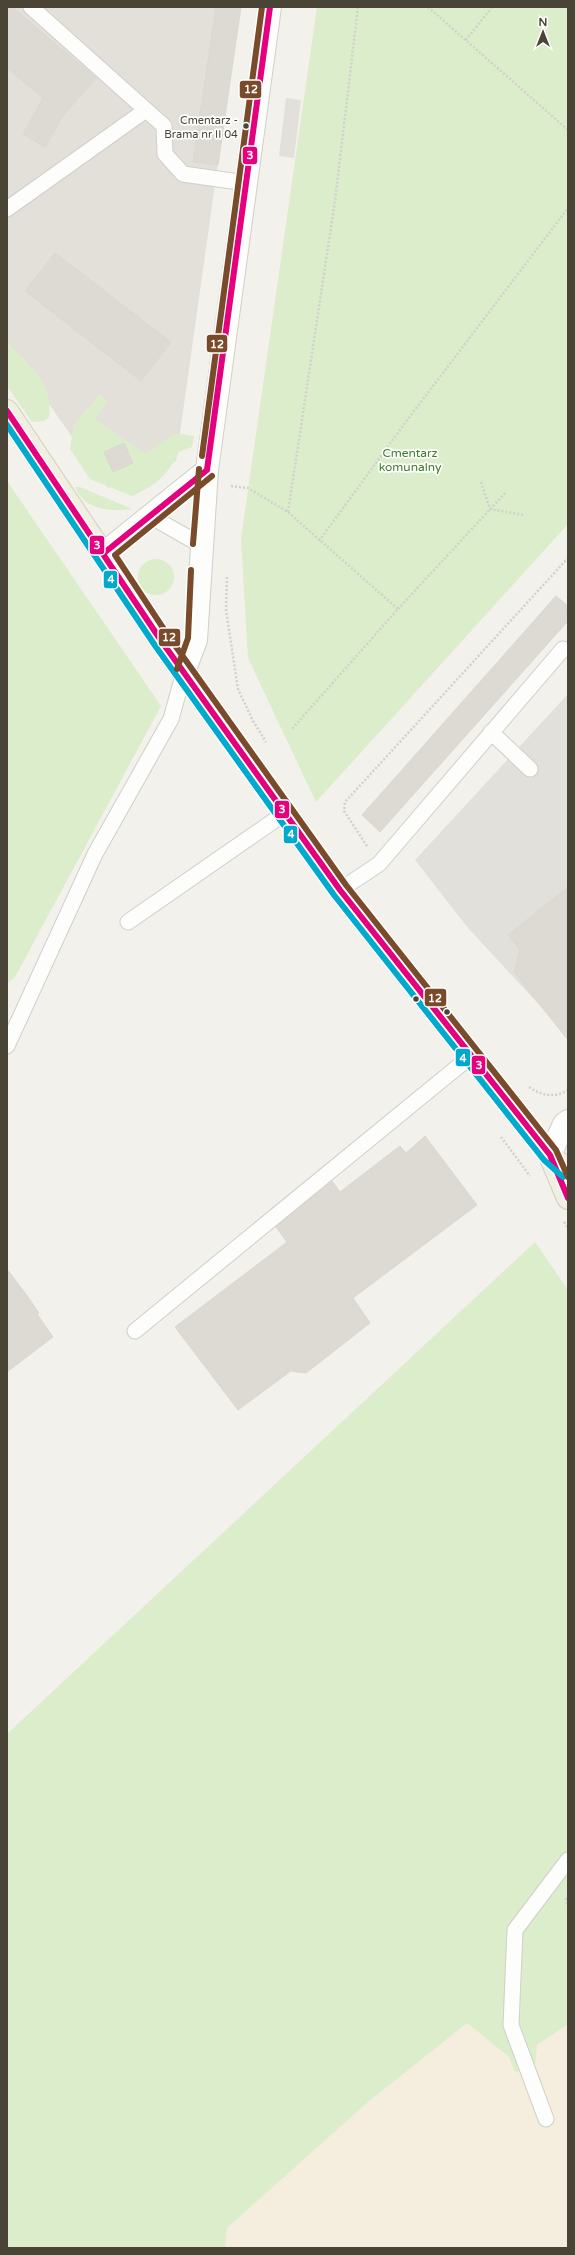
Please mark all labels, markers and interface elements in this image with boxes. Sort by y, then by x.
north arrow [523,12,563,52]
text: N [539,16,547,29]
line badge: 12 [239,80,262,99]
text: 12 [244,83,258,96]
place label: Cmentarz - Brama nr II 04 [164,114,238,141]
marker: Cmentarz - Brama nr II 04 [241,121,251,131]
line badge: 3 [242,146,258,165]
text: 3 [247,149,254,162]
line badge: 12 [206,334,228,353]
text: 12 [210,338,224,351]
park label: Cmentarz komunalny [379,446,442,474]
line badge: 3 [89,535,105,555]
text: 3 [94,539,101,552]
line badge: 4 [103,570,118,589]
text: 4 [108,573,115,586]
line badge: 12 [158,628,181,647]
text: 12 [162,631,176,644]
line badge: 3 [274,800,290,819]
text: 3 [279,803,286,816]
line badge: 4 [283,825,298,844]
text: 4 [288,828,295,841]
line badge: 12 [424,988,447,1007]
text: 12 [428,992,442,1005]
unlabelled marker [411,994,421,1004]
unlabelled marker [442,1007,452,1017]
line badge: 4 [455,1048,471,1067]
text: 4 [460,1052,467,1065]
line badge: 3 [471,1055,486,1075]
text: 3 [476,1059,483,1072]

